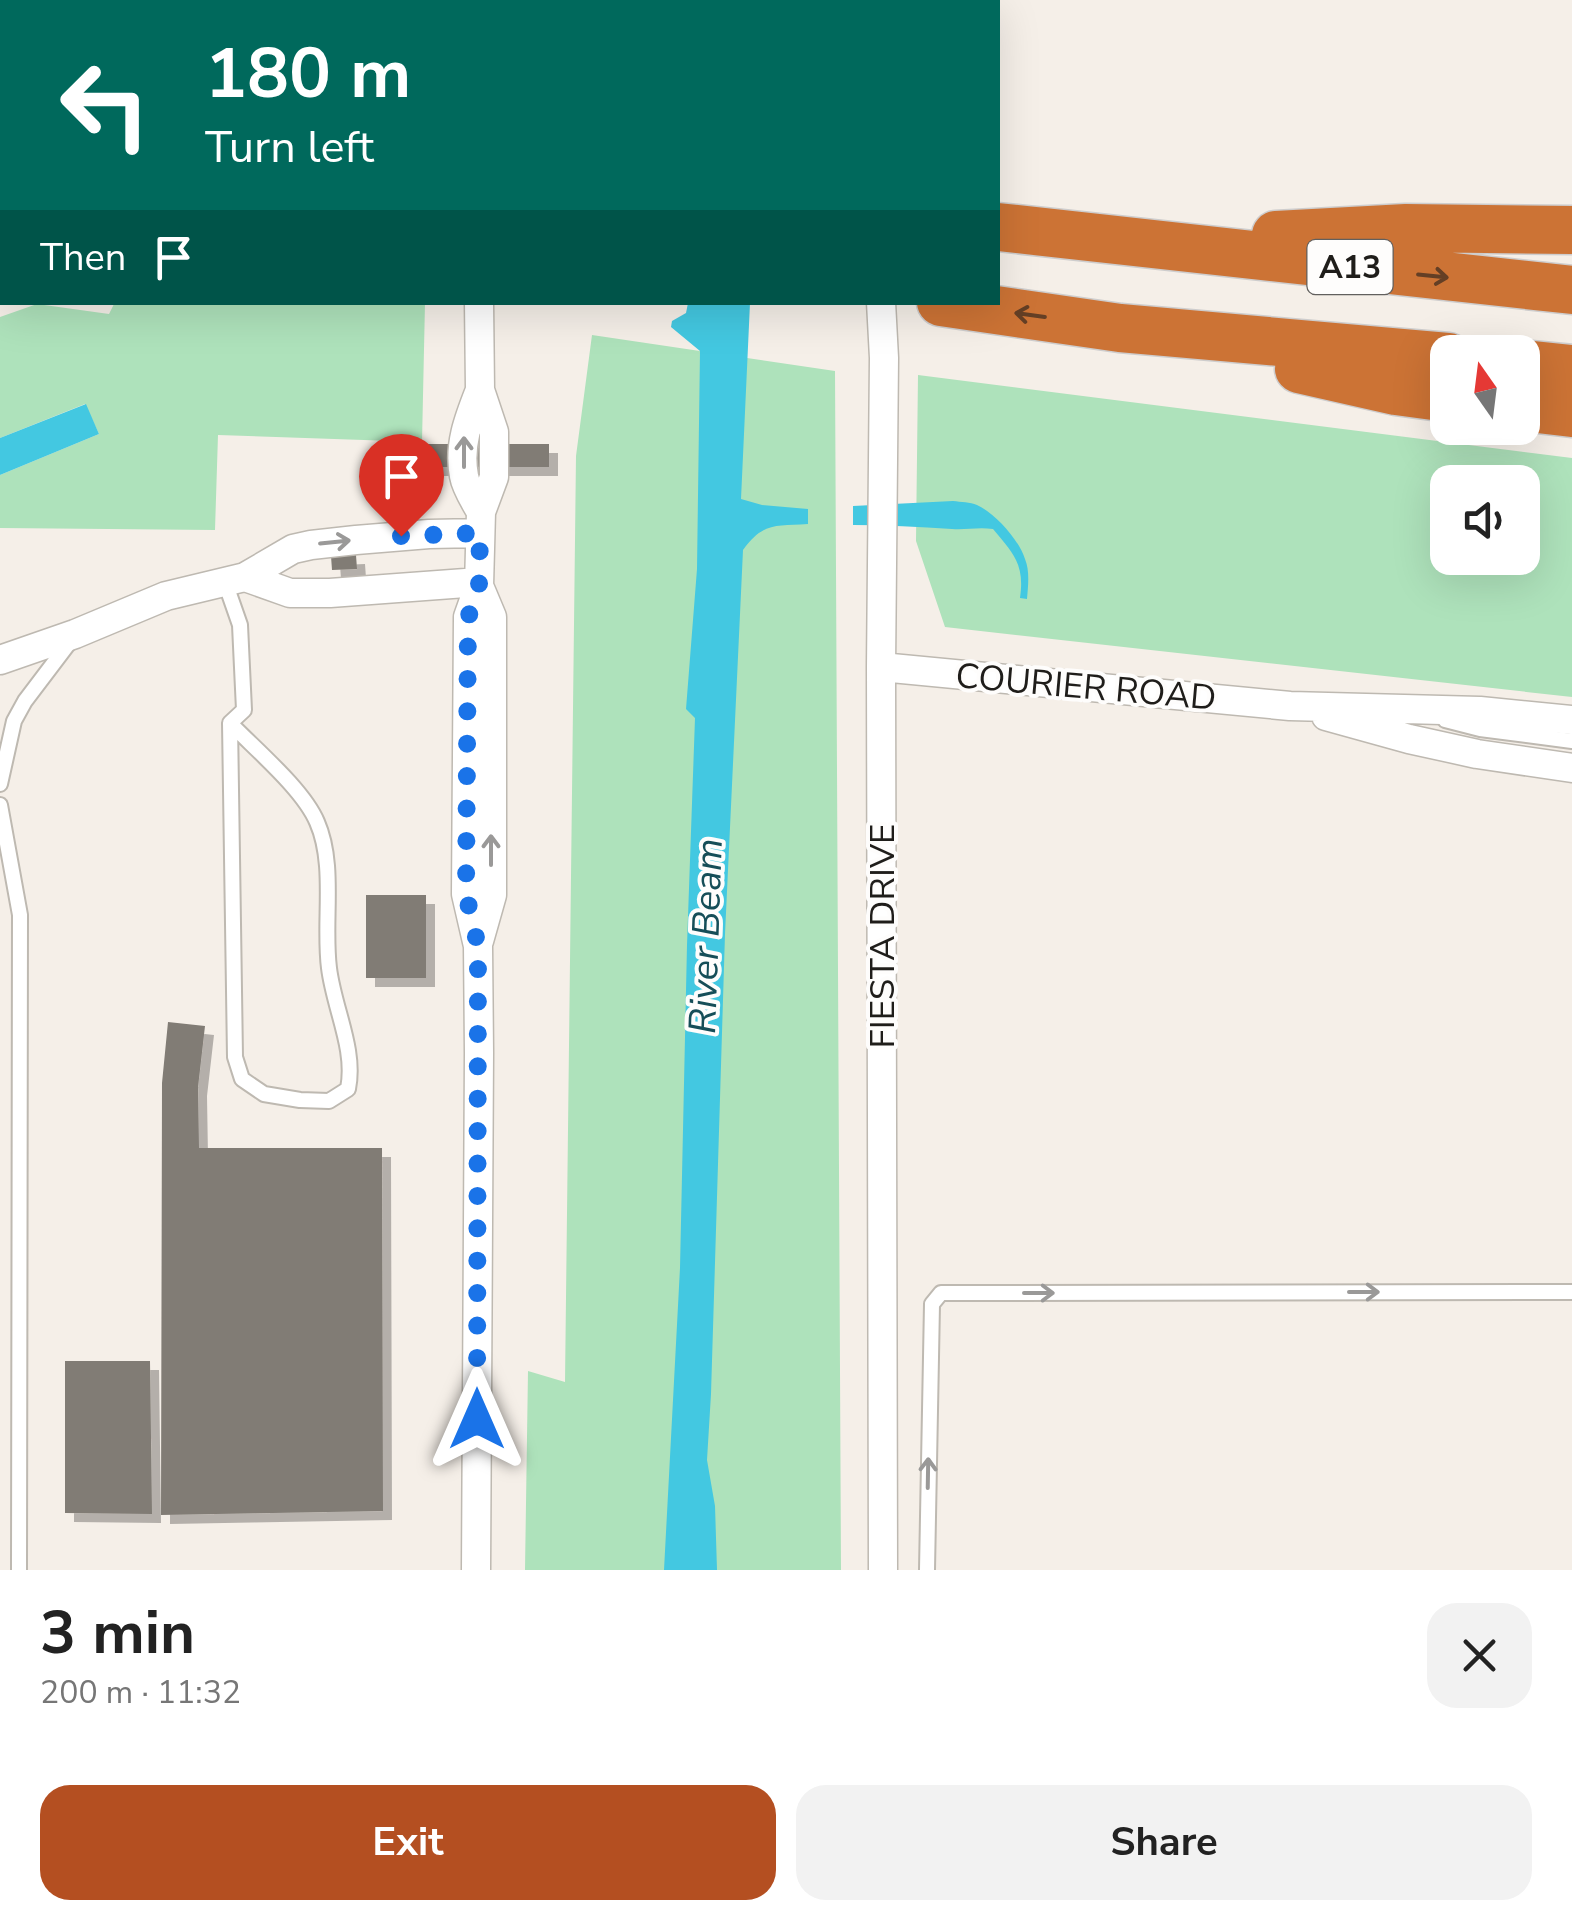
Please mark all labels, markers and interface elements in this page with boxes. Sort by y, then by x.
text: 180 m [205,26,411,122]
icon: left [40,40,170,170]
text: Turn left [205,117,374,178]
icon: arrive [146,230,201,285]
text: Then [40,232,126,283]
road number: A13 [1308,240,1392,294]
one-way arrow [1417,267,1449,286]
one-way arrow [1015,306,1047,324]
north arrow [1430,335,1540,445]
map controls [1430,335,1540,575]
pin [359,434,444,537]
one-way arrow [454,436,474,468]
icon: arrive [374,449,429,504]
button: sound [1430,465,1540,575]
one-way arrow [318,532,350,551]
street label: COURIER ROAD [954,652,1218,722]
street label: FIESTA DRIVE [859,824,906,1048]
one-way arrow [482,835,500,868]
water label: River Beam [677,837,735,1035]
one-way arrow [1346,1282,1379,1302]
one-way arrow [1022,1284,1054,1302]
position arrow [425,1367,529,1471]
one-way arrow [919,1457,938,1489]
text: 3 min [40,1592,195,1674]
button: close [1427,1603,1532,1708]
text: 200 m · 11:32 [40,1671,241,1714]
button: Exit [40,1785,776,1900]
button: Share [796,1785,1532,1900]

